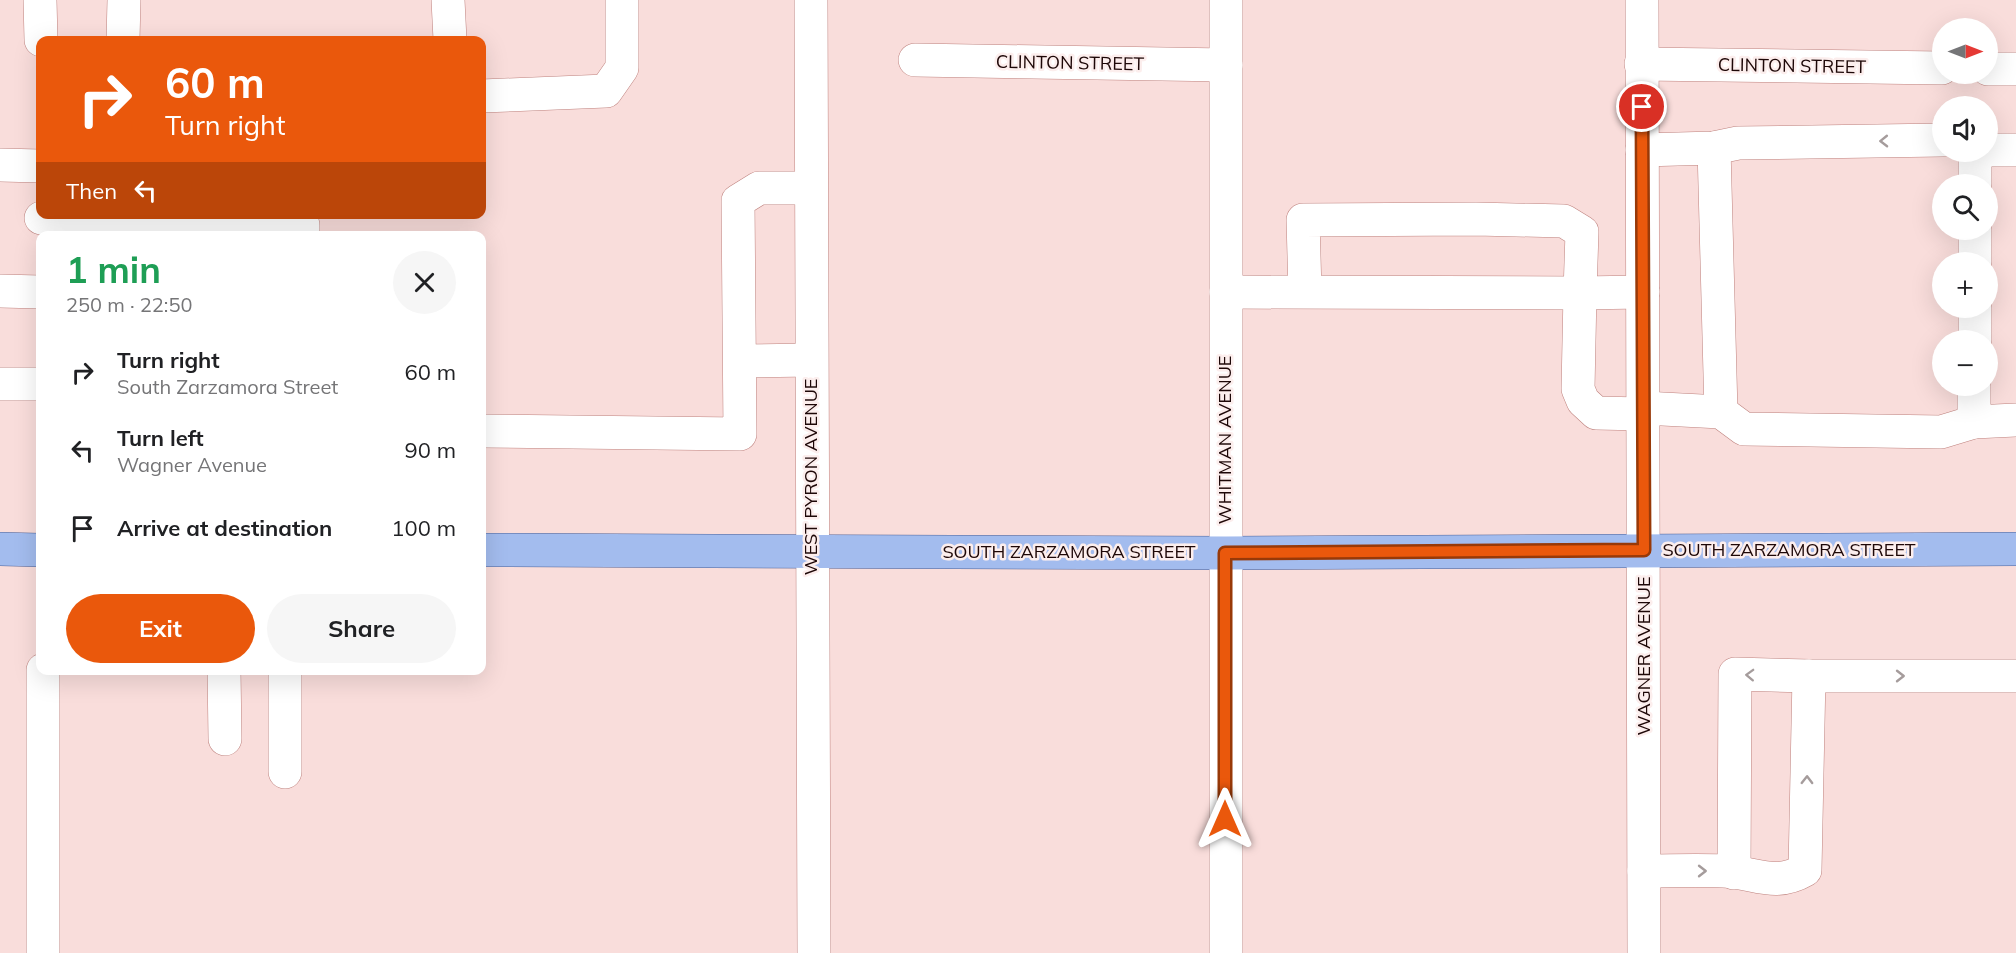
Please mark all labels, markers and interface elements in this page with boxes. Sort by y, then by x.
north arrow [1932,18,1998,84]
map controls [1932,18,1998,396]
street label: CLINTON STREET [996,50,1145,75]
street label: CLINTON STREET [1718,53,1867,78]
text: 60 m [165,56,265,109]
icon: right [66,60,144,138]
pin [1616,81,1667,132]
icon: arrive [1625,90,1658,123]
button: sound [1932,96,1998,162]
text: Turn right [165,108,285,142]
one-way arrow [1880,135,1889,147]
icon: left [129,174,162,207]
button: search [1932,174,1998,240]
text: Then [66,177,117,205]
text: 1 min [66,247,161,292]
button: close [393,251,456,314]
button: + [1932,252,1998,318]
text: 250 m · 22:50 [66,292,192,317]
button: − [1932,330,1998,396]
text: Turn right [117,346,220,374]
icon: right [66,356,99,389]
street label: WHITMAN AVENUE [1213,356,1236,524]
text: 60 m [405,358,456,386]
text: South Zarzamora Street [117,374,338,399]
street label: WEST PYRON AVENUE [799,379,822,575]
text: Turn left [117,424,204,452]
icon: left [66,434,99,467]
text: 90 m [405,436,456,464]
text: Wagner Avenue [117,452,267,477]
icon: arrive [66,512,99,545]
text: Arrive at destination [117,514,332,542]
text: 100 m [391,514,456,542]
street label: SOUTH ZARZAMORA STREET [1662,538,1916,561]
street label: SOUTH ZARZAMORA STREET [942,540,1196,563]
street label: WAGNER AVENUE [1632,577,1655,735]
button: Exit [66,594,255,663]
button: Share [267,594,456,663]
one-way arrow [1746,668,1755,681]
one-way arrow [1895,670,1904,682]
one-way arrow [1801,776,1813,785]
position arrow [1193,787,1257,851]
one-way arrow [1698,865,1707,877]

